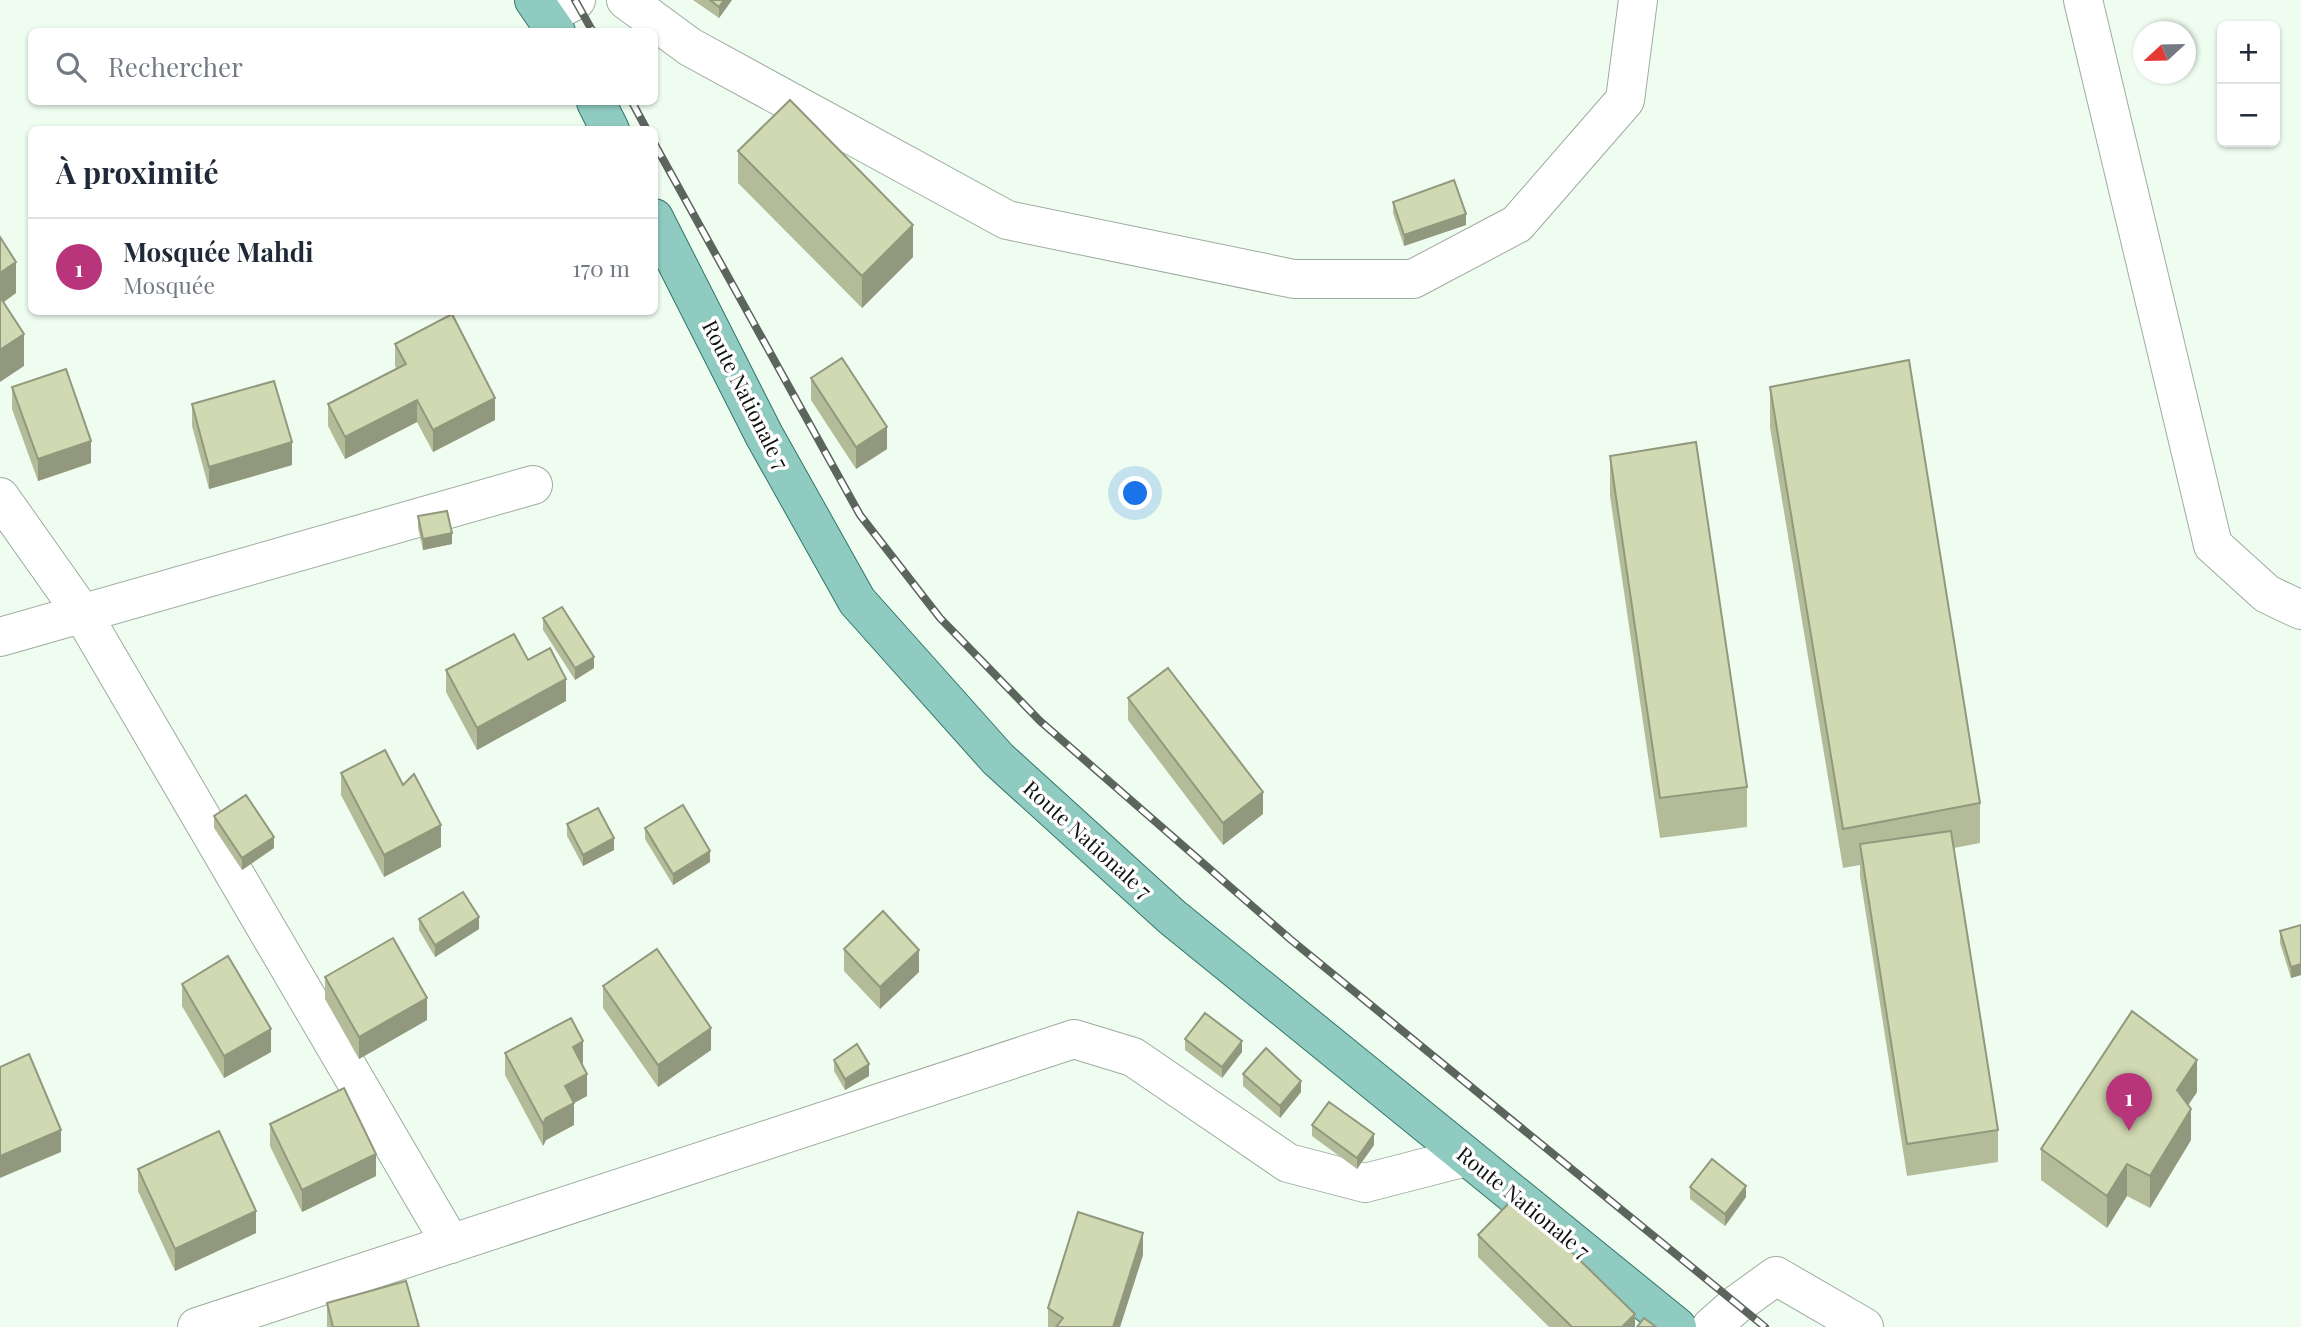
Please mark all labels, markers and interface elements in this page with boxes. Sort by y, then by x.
north arrow [2133,21,2196,84]
map controls [2217,21,2280,147]
button: + [2217,21,2280,84]
search box [28,28,658,105]
icon: search [52,48,90,86]
text: Rechercher [108,49,243,84]
button: − [2217,84,2280,147]
text: À proximité [56,152,219,192]
text: Mosquée Mahdi [123,234,314,269]
text: 1 [75,252,83,283]
text: 170 m [572,252,630,283]
text: Mosquée [123,269,215,300]
street label: Route Nationale 7 [697,315,797,474]
your location [1118,476,1152,510]
street label: Route Nationale 7 [1018,773,1159,904]
pin: 1 [2106,1073,2152,1131]
street label: Route Nationale 7 [1452,1139,1597,1264]

